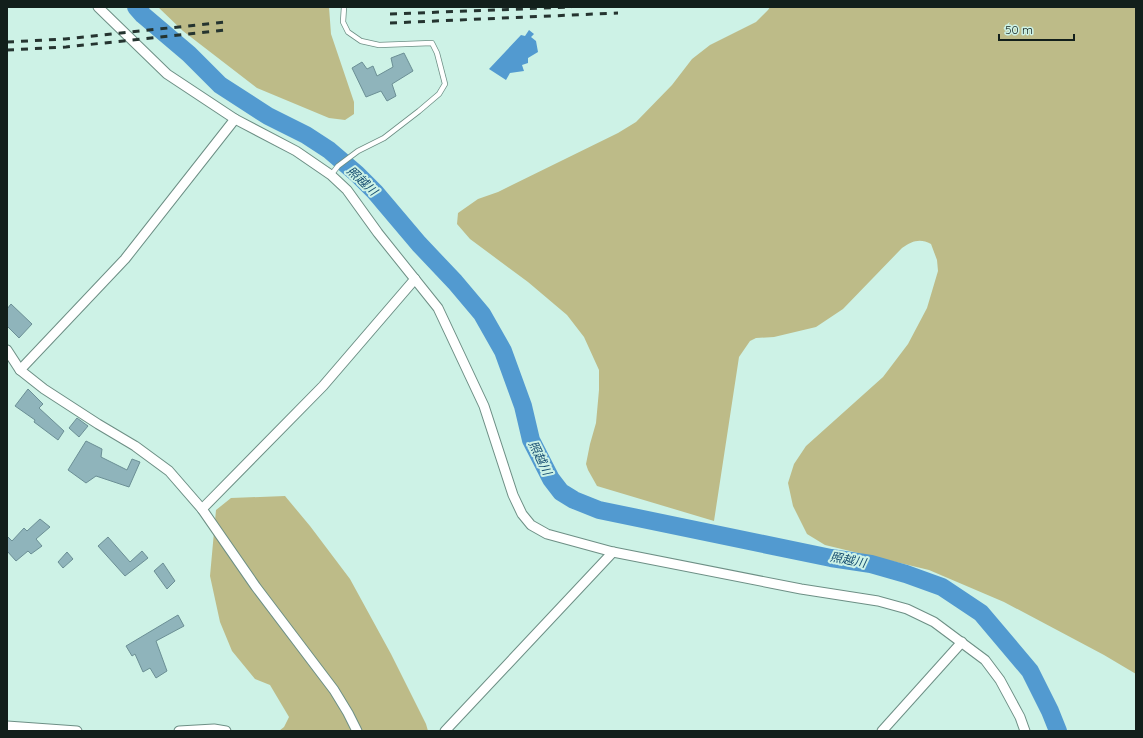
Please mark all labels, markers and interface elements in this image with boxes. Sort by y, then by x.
scale bar [999,16,1074,42]
text: 50 m [1005,22,1033,37]
water label: 照越川 [344,163,382,200]
water label: 照越川 [526,438,556,479]
water label: 照越川 [829,549,869,571]

